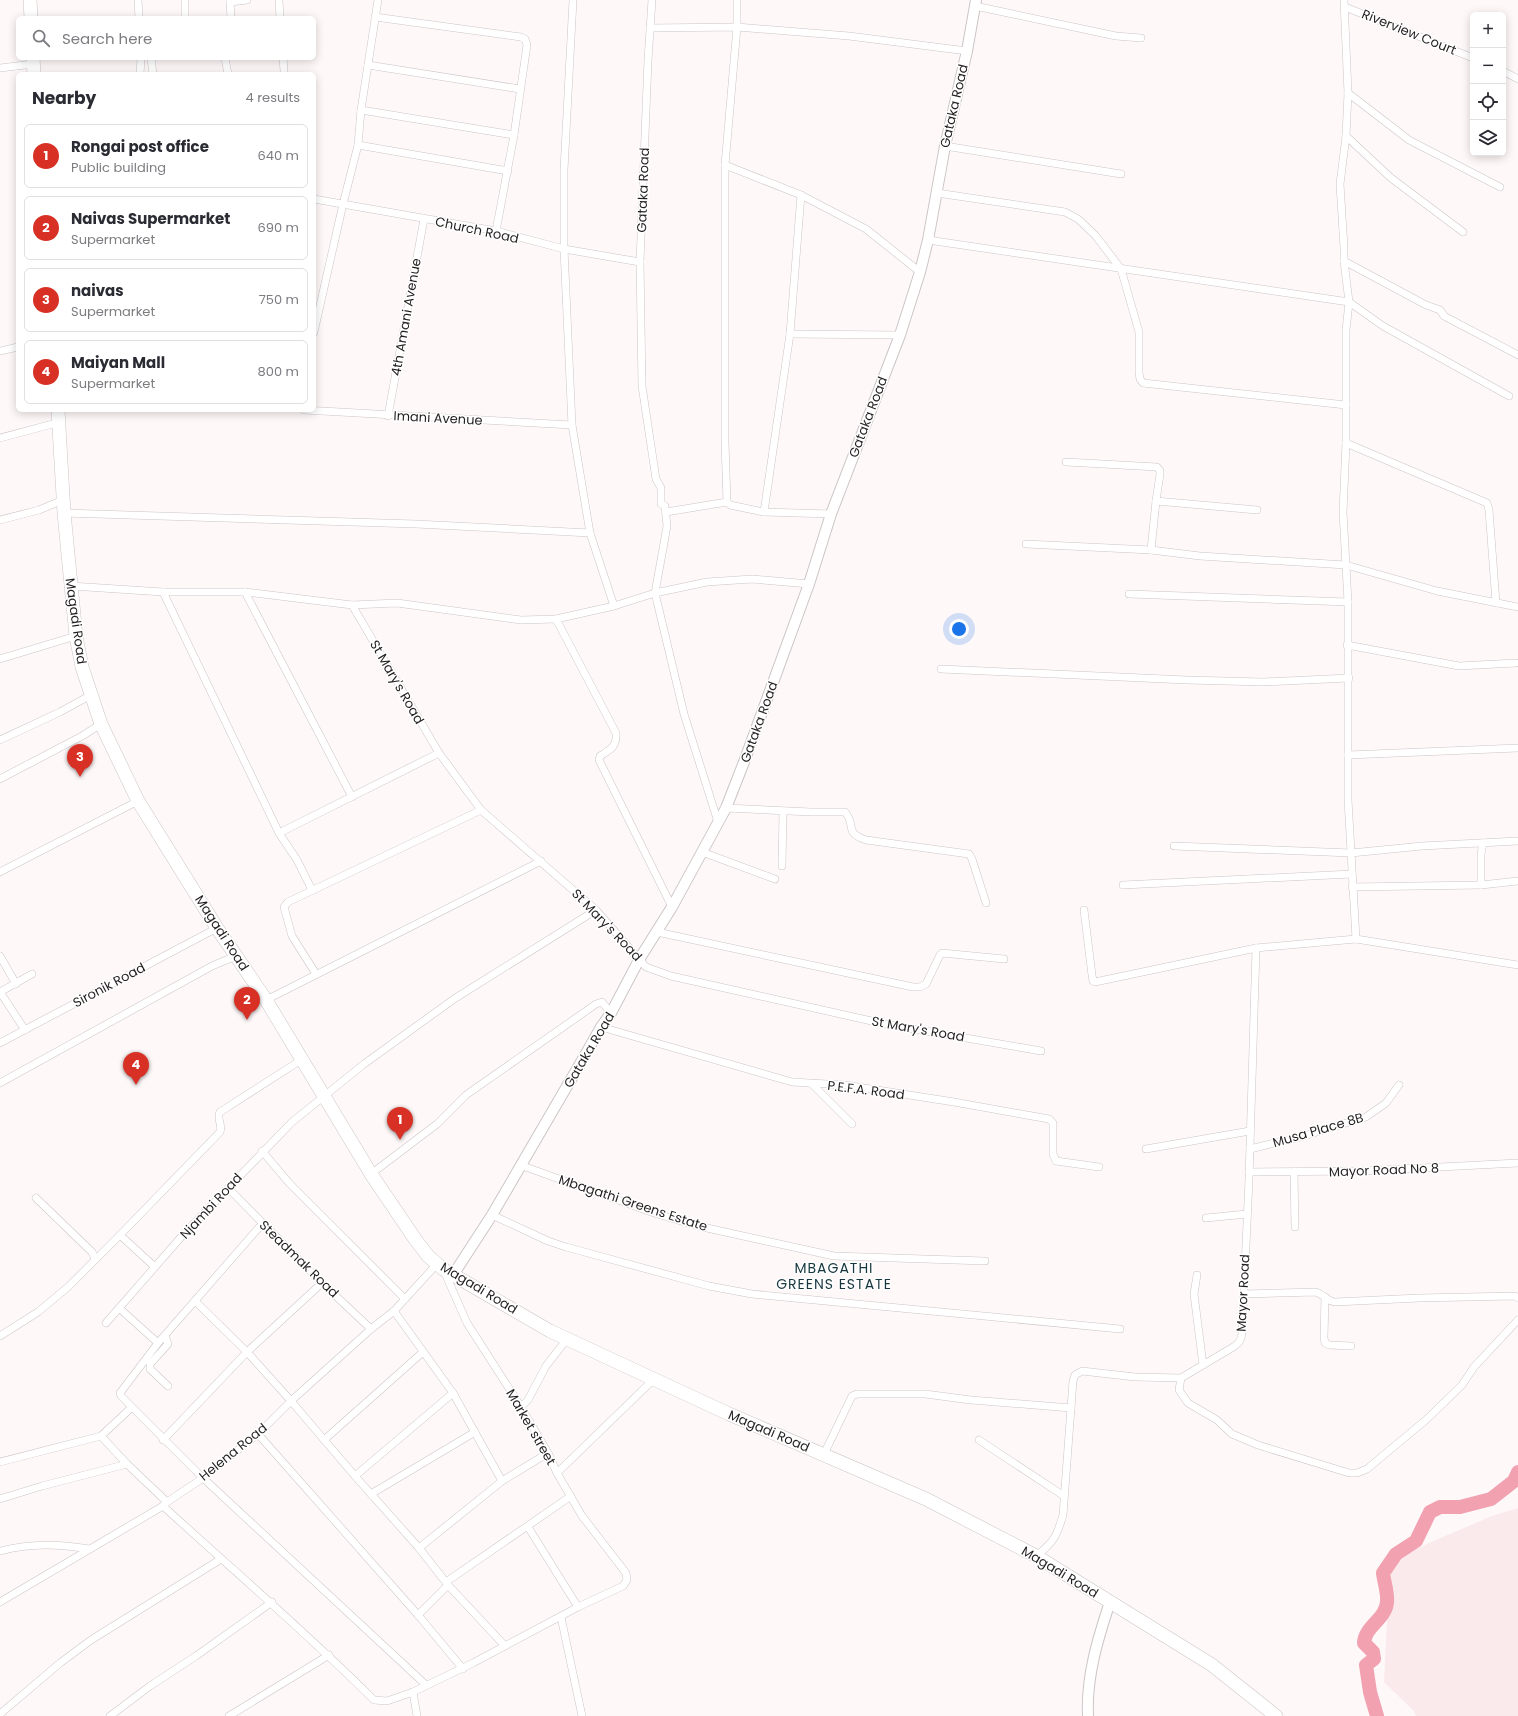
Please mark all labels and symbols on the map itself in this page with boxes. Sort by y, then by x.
street label: Riverview Court [1359,4,1459,60]
street label: Gataka Road [935,62,973,150]
street label: Gataka Road [632,147,654,233]
street label: Church Road [433,212,521,248]
street label: 4th Amani Avenue [386,257,426,377]
street label: Gataka Road [844,374,892,460]
street label: Imani Avenue [393,406,483,430]
street label: Magadi Road [61,577,91,665]
your location [949,619,969,639]
street label: St Mary's Road [365,636,429,728]
street label: Gataka Road [736,679,782,765]
pin: 3 [67,744,93,777]
street label: St Mary's Road [567,885,647,965]
street label: Magadi Road [190,891,254,975]
street label: Sironik Road [69,958,149,1012]
pin: 2 [234,987,260,1020]
street label: Gataka Road [559,1009,619,1091]
street label: St Mary's Road [870,1011,966,1047]
pin: 4 [123,1052,149,1085]
street label: P.E.F.A. Road [826,1076,906,1104]
pin: 1 [387,1107,413,1140]
street label: Musa Place 8B [1270,1108,1366,1152]
street label: Mayor Road No 8 [1329,1159,1439,1181]
street label: Njambi Road [175,1169,247,1243]
street label: Mbagathi Greens Estate [556,1170,710,1236]
street label: Steadmak Road [255,1216,343,1302]
street label: Mayor Road [1231,1254,1255,1332]
street label: Magadi Road [437,1257,521,1319]
district label: MBAGATHI GREENS ESTATE [776,1258,892,1294]
street label: Market street [502,1385,561,1469]
street label: Magadi Road [725,1405,813,1457]
street label: Helena Road [195,1419,271,1485]
street label: Magadi Road [1018,1541,1102,1603]

